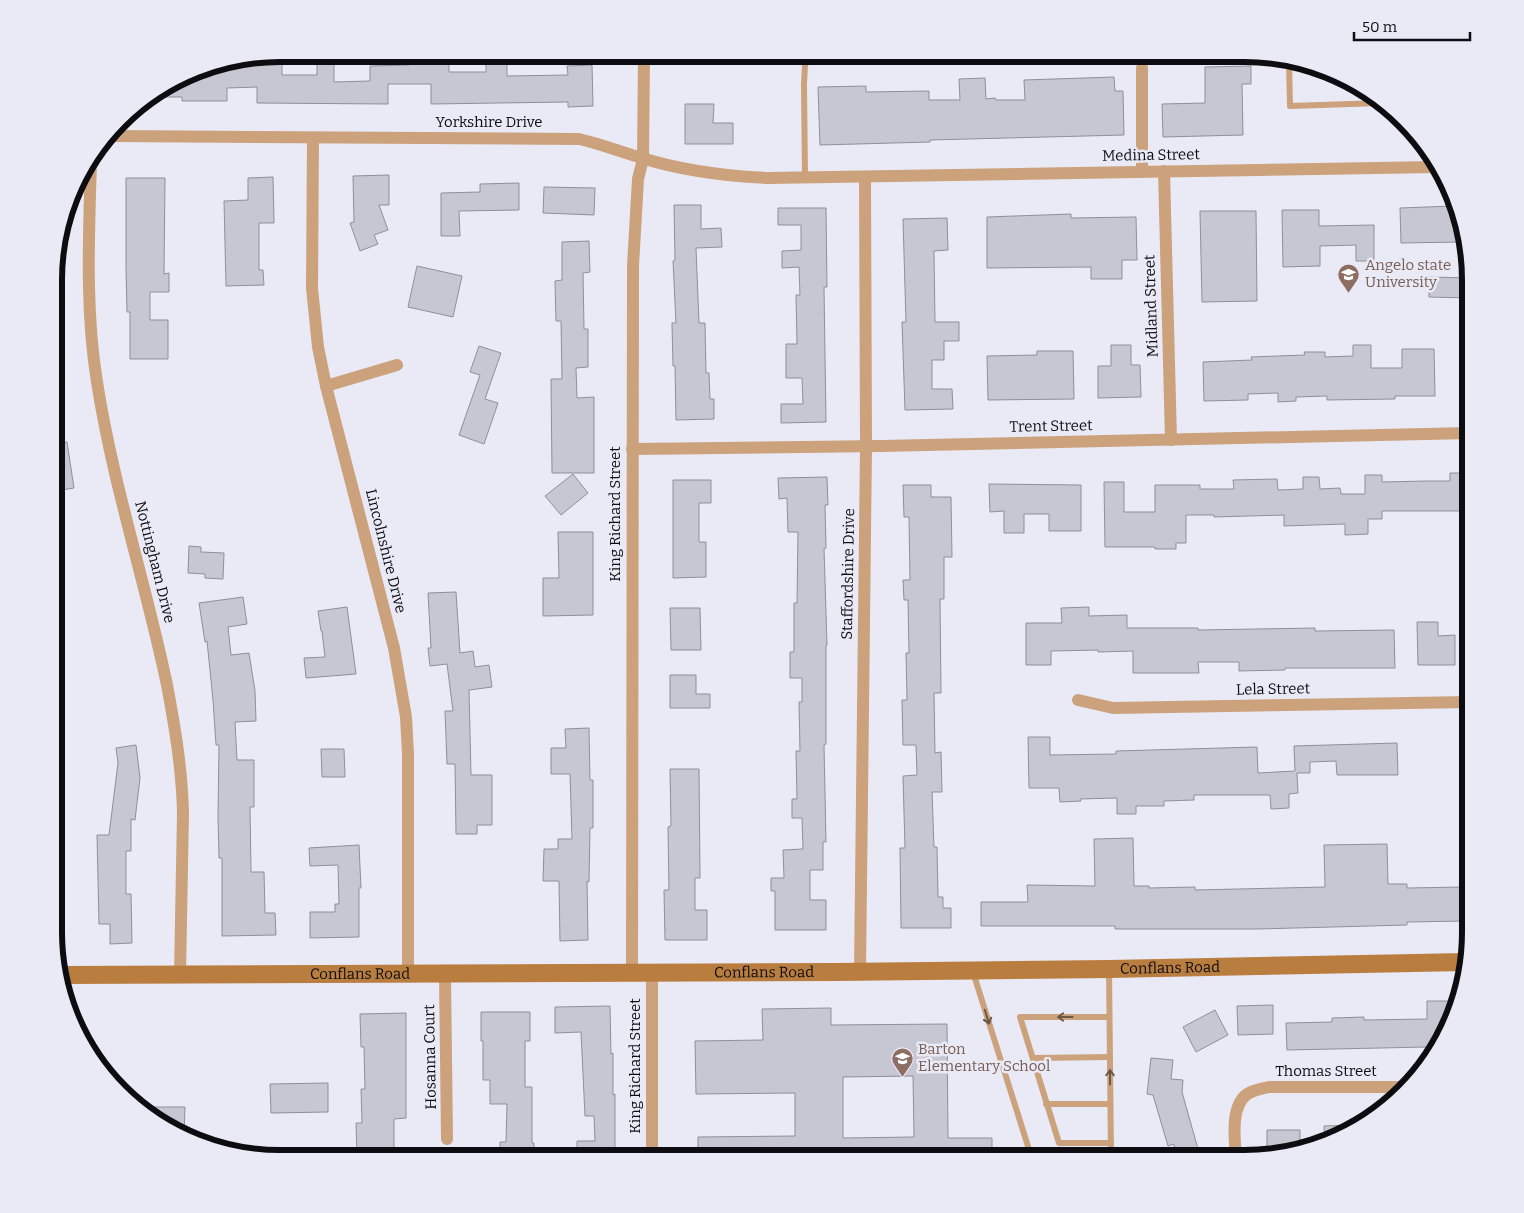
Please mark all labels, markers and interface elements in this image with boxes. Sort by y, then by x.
scale bar [1354,10,1470,42]
text: 50 m [1362,18,1398,36]
street label: Yorkshire Drive [436,113,542,131]
street label: Medina Street [1102,145,1201,165]
street label: Midland Street [1140,254,1162,358]
place label: Angelo state University [1365,256,1451,291]
school or university icon: Angelo state University [1337,262,1361,293]
street label: Trent Street [1009,416,1093,436]
street label: King Richard Street [606,446,624,582]
street label: Lincolnshire Drive [362,487,410,615]
street label: Nottingham Drive [131,499,179,625]
street label: Staffordshire Drive [838,508,858,640]
street label: Lela Street [1236,679,1311,699]
street label: Conflans Road [1120,958,1220,978]
street label: Conflans Road [714,963,814,981]
street label: Conflans Road [310,965,410,983]
street label: King Richard Street [626,998,644,1134]
street label: Hosanna Court [420,1004,440,1110]
one-way arrow [983,1009,993,1025]
one-way arrow [1057,1012,1073,1022]
place label: Barton Elementary School [918,1040,1050,1075]
school or university icon: Barton Elementary School [890,1046,914,1077]
street label: Thomas Street [1275,1062,1377,1080]
one-way arrow [1105,1069,1115,1086]

